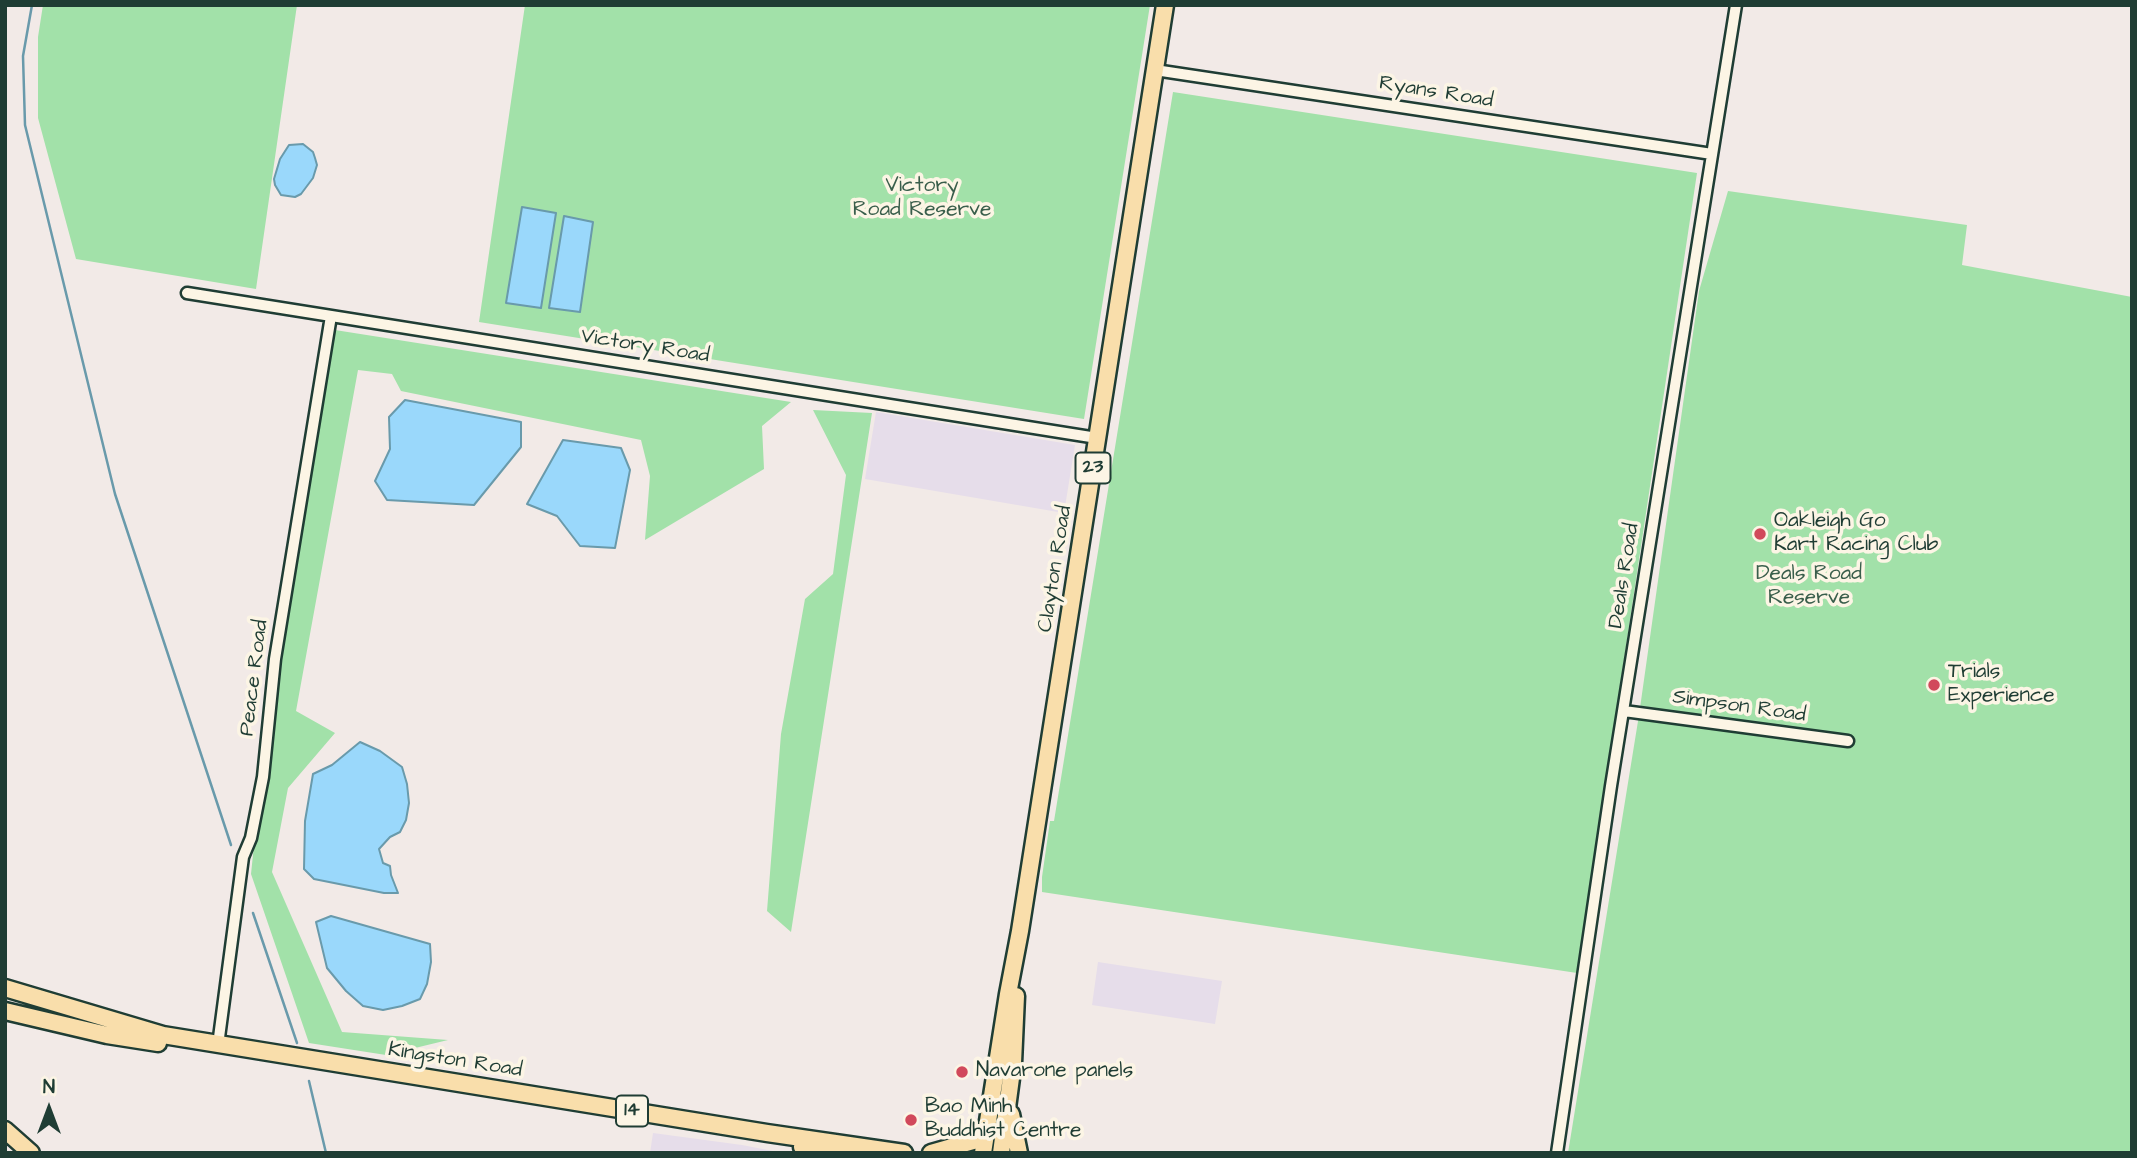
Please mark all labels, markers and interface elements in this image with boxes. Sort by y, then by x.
street label: Ryans Road [1377,72,1495,114]
park label: Victory Road Reserve [853,174,991,224]
street label: Victory Road [579,324,711,370]
road number: 23 [1076,453,1110,484]
street label: Clayton Road [1034,504,1078,634]
place label: Oakleigh Go Kart Racing Club [1774,509,1938,559]
street label: Deals Road [1604,522,1646,630]
marker: Oakleigh Go Kart Racing Club [1752,526,1768,542]
park label: Deals Road Reserve [1756,562,1862,612]
street label: Peace Road [235,619,275,737]
place label: Trials Experience [1948,660,2055,710]
marker: Trials Experience [1926,677,1942,693]
street label: Simpson Road [1671,685,1807,729]
street label: Kingston Road [386,1038,524,1084]
place label: Navarone panels [976,1059,1133,1085]
marker: Navarone panels [954,1064,970,1080]
north arrow [14,1074,84,1144]
text: N [43,1074,55,1101]
place label: Bao Minh Buddhist Centre [925,1095,1081,1145]
road number: 14 [616,1096,648,1126]
marker: Bao Minh Buddhist Centre [903,1112,919,1128]

